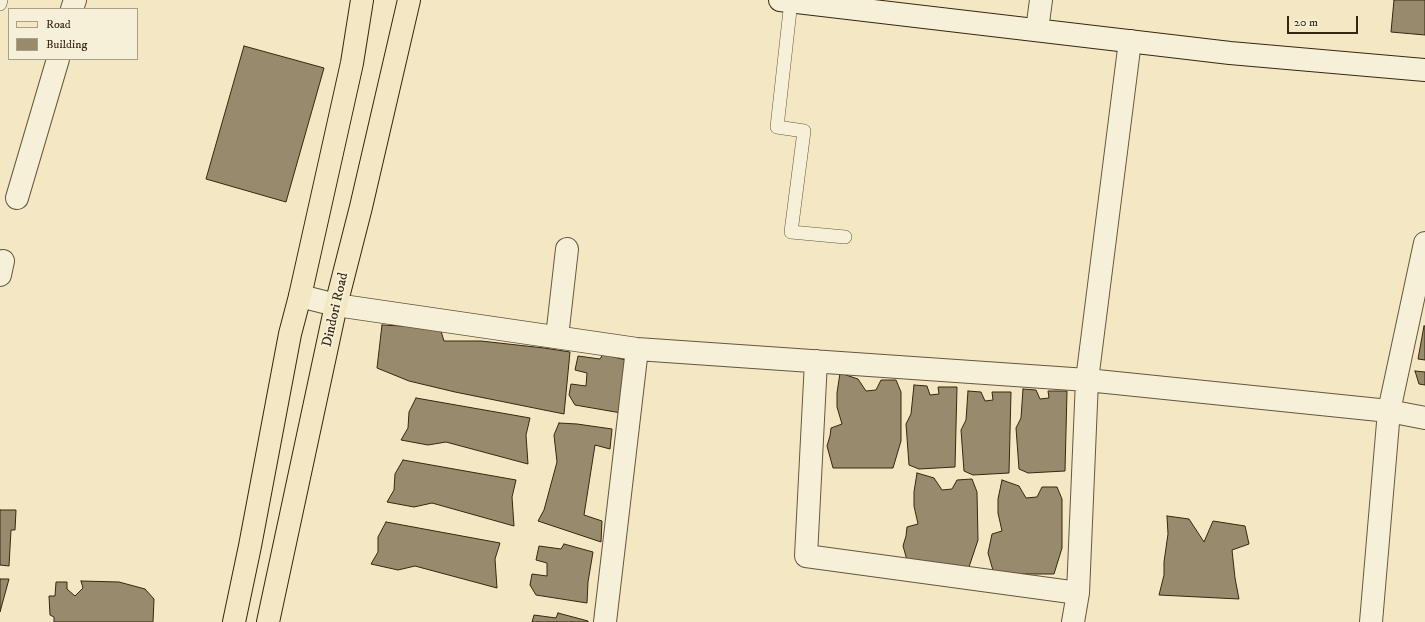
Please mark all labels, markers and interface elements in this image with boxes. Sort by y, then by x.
legend [8,8,138,60]
scale bar [1289,8,1360,34]
text: 20 m [1294,15,1318,30]
text: Road [46,17,71,32]
text: Building [46,37,87,52]
street label: Dindori Road [319,271,353,349]

